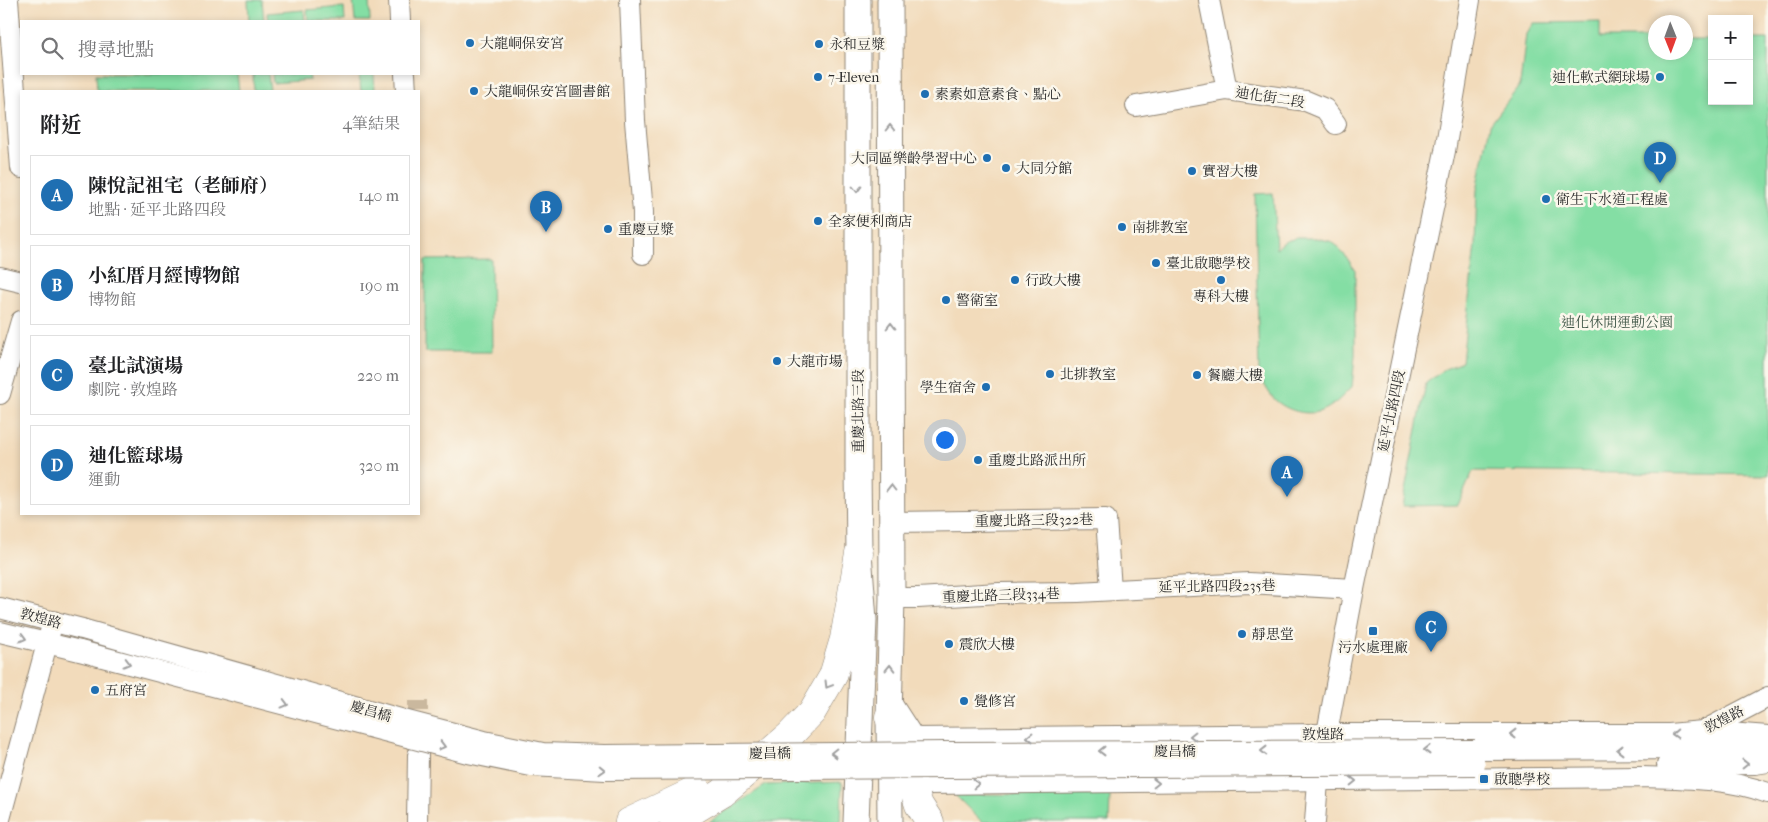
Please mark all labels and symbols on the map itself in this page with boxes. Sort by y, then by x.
north arrow [1648,15,1693,60]
place label: 大龍峒保安宮 [480,35,564,52]
place label: 永和豆漿 [829,36,885,53]
marker: 大龍峒保安宮 [464,37,476,49]
marker: 永和豆漿 [813,38,825,50]
place label: 7-Eleven [828,69,879,86]
place label: 迪化軟式網球場 [1552,69,1650,86]
marker: 7-Eleven [812,71,824,83]
marker: 迪化軟式網球場 [1654,71,1666,83]
place label: 大龍峒保安宮圖書館 [484,83,610,100]
street label: 迪化街二段 [1234,84,1306,111]
marker: 大龍峒保安宮圖書館 [468,85,480,97]
place label: 素素如意素食、點心 [935,86,1061,103]
marker: 素素如意素食、點心 [919,88,931,100]
one-way arrow [885,124,895,132]
pin: D [1644,142,1676,183]
place label: 大同區樂齡學習中心 [851,150,977,167]
marker: 大同區樂齡學習中心 [981,152,993,164]
place label: 大同分館 [1016,160,1072,177]
marker: 大同分館 [1000,162,1012,174]
place label: 實習大樓 [1202,163,1258,180]
marker: 實習大樓 [1186,165,1198,177]
one-way arrow [852,185,862,193]
pin: B [530,191,562,232]
place label: 衛生下水道工程處 [1556,191,1668,208]
marker: 衛生下水道工程處 [1540,193,1552,205]
place label: 全家便利商店 [828,213,912,230]
marker: 全家便利商店 [812,215,824,227]
place label: 南排教室 [1132,219,1188,236]
place label: 重慶豆漿 [618,221,674,238]
marker: 南排教室 [1116,221,1128,233]
marker: 重慶豆漿 [602,223,614,235]
place label: 臺北啟聰學校 [1166,255,1250,272]
marker: 臺北啟聰學校 [1150,257,1162,269]
place label: 行政大樓 [1025,272,1081,289]
marker: 行政大樓 [1009,274,1021,286]
marker: 專科大樓 [1215,274,1227,286]
place label: 專科大樓 [1193,288,1249,305]
place label: 警衛室 [956,292,998,309]
marker: 警衛室 [940,294,952,306]
park label: 迪化休閒運動公園 [1561,314,1673,331]
one-way arrow [886,321,896,329]
place label: 大龍市場 [787,353,843,370]
marker: 大龍市場 [771,355,783,367]
place label: 北排教室 [1060,366,1116,383]
place label: 餐廳大樓 [1207,367,1263,384]
marker: 北排教室 [1044,368,1056,380]
street label: 延平北路四段 [1374,368,1409,454]
street label: 重慶北路三段 [850,369,867,453]
marker: 餐廳大樓 [1191,369,1203,381]
place label: 學生宿舍 [920,379,976,396]
marker: 學生宿舍 [980,381,992,393]
your location [932,427,958,453]
place label: 重慶北路派出所 [988,452,1086,469]
marker: 重慶北路派出所 [972,454,984,466]
pin: A [1271,456,1303,497]
one-way arrow [886,484,896,492]
street label: 重慶北路三段322巷 [975,511,1093,530]
street label: 延平北路四段235巷 [1158,577,1276,596]
street label: 重慶北路三段334巷 [942,585,1060,606]
street label: 敦煌路 [18,605,63,632]
pin: C [1415,611,1447,652]
marker: 污水處理廠 [1367,625,1379,637]
place label: 靜思堂 [1252,626,1294,643]
marker: 靜思堂 [1236,628,1248,640]
one-way arrow [19,632,27,642]
place label: 震欣大樓 [959,636,1015,653]
marker: 震欣大樓 [943,638,955,650]
place label: 污水處理廠 [1338,639,1408,656]
one-way arrow [123,657,132,668]
one-way arrow [885,664,895,672]
one-way arrow [824,679,834,688]
place label: 五府宮 [105,682,147,699]
marker: 五府宮 [89,684,101,696]
place label: 覺修宮 [974,693,1016,710]
marker: 覺修宮 [958,695,970,707]
street label: 慶昌橋 [348,698,393,725]
one-way arrow [280,699,288,709]
street label: 敦煌路 [1702,702,1747,737]
street label: 敦煌路 [1302,726,1344,743]
one-way arrow [1671,728,1679,739]
one-way arrow [1509,729,1516,739]
one-way arrow [1189,730,1197,741]
one-way arrow [1026,732,1034,742]
one-way arrow [437,740,446,751]
street label: 慶昌橋 [1154,743,1196,760]
street label: 慶昌橋 [749,745,791,762]
one-way arrow [1422,745,1430,755]
one-way arrow [1616,745,1624,755]
one-way arrow [1097,746,1105,756]
one-way arrow [1260,746,1268,756]
one-way arrow [830,748,838,758]
one-way arrow [1742,759,1749,769]
one-way arrow [598,764,606,775]
place label: 啟聰學校 [1494,771,1550,788]
marker: 啟聰學校 [1478,773,1490,785]
one-way arrow [1350,776,1358,786]
one-way arrow [1152,777,1160,788]
one-way arrow [972,779,980,789]

